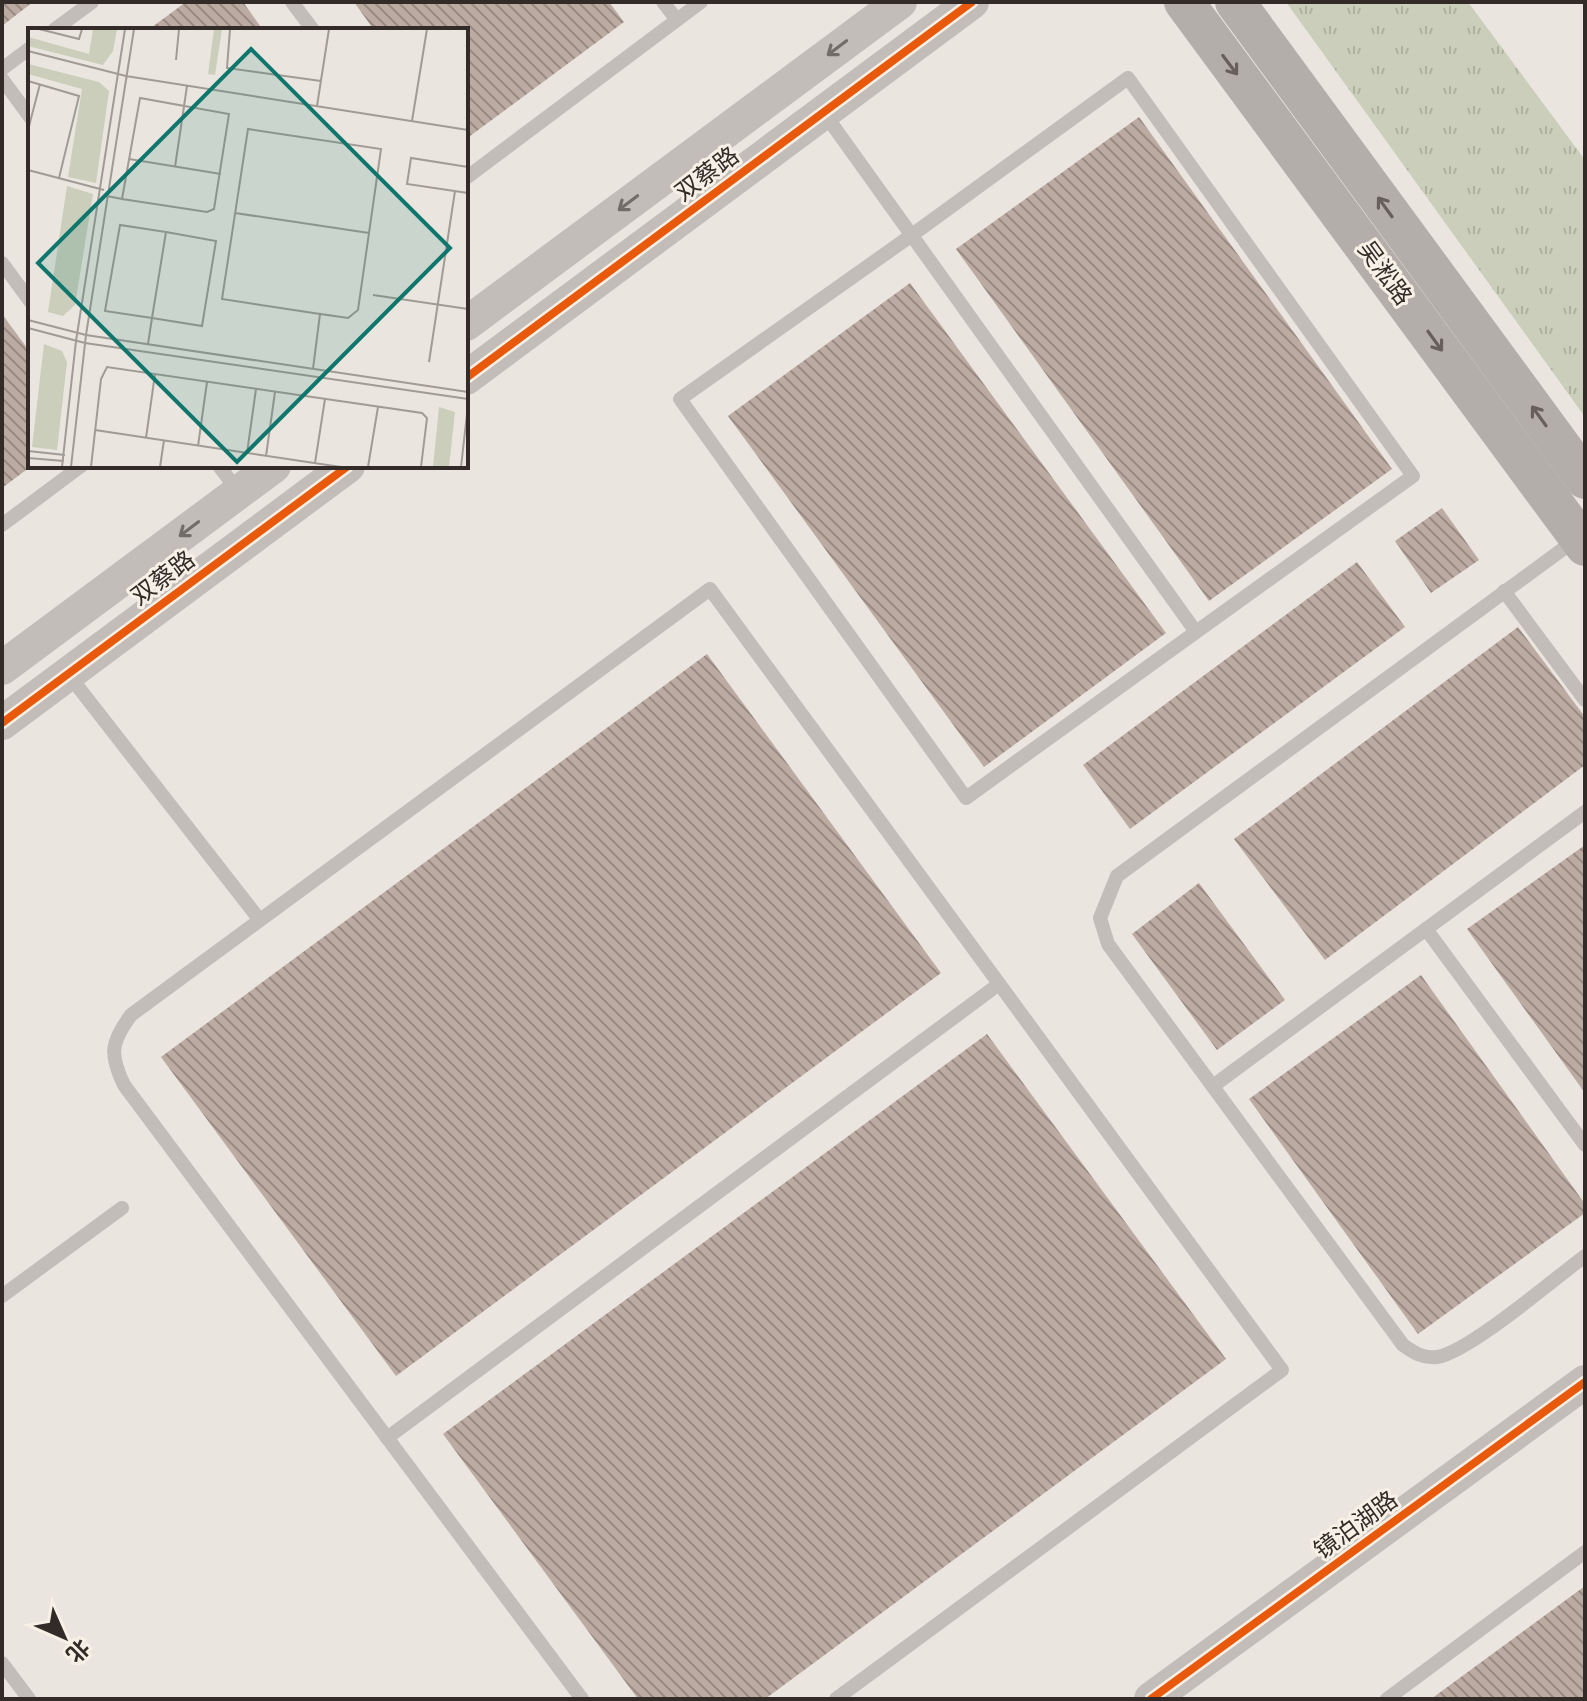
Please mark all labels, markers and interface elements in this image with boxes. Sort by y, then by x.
inset map [28,28,468,468]
one-way arrow [827,40,848,57]
one-way arrow [1222,53,1239,75]
street label: 双蔡路 [670,141,744,206]
one-way arrow [618,195,640,212]
one-way arrow [1377,196,1393,218]
street label: 吴淞路 [1353,236,1417,310]
one-way arrow [1426,330,1443,351]
one-way arrow [1531,406,1547,428]
one-way arrow [179,521,200,538]
street label: 双蔡路 [126,545,200,610]
street label: 镜泊湖路 [1309,1485,1402,1564]
north arrow [24,1597,104,1677]
text: 北 [61,1634,94,1667]

